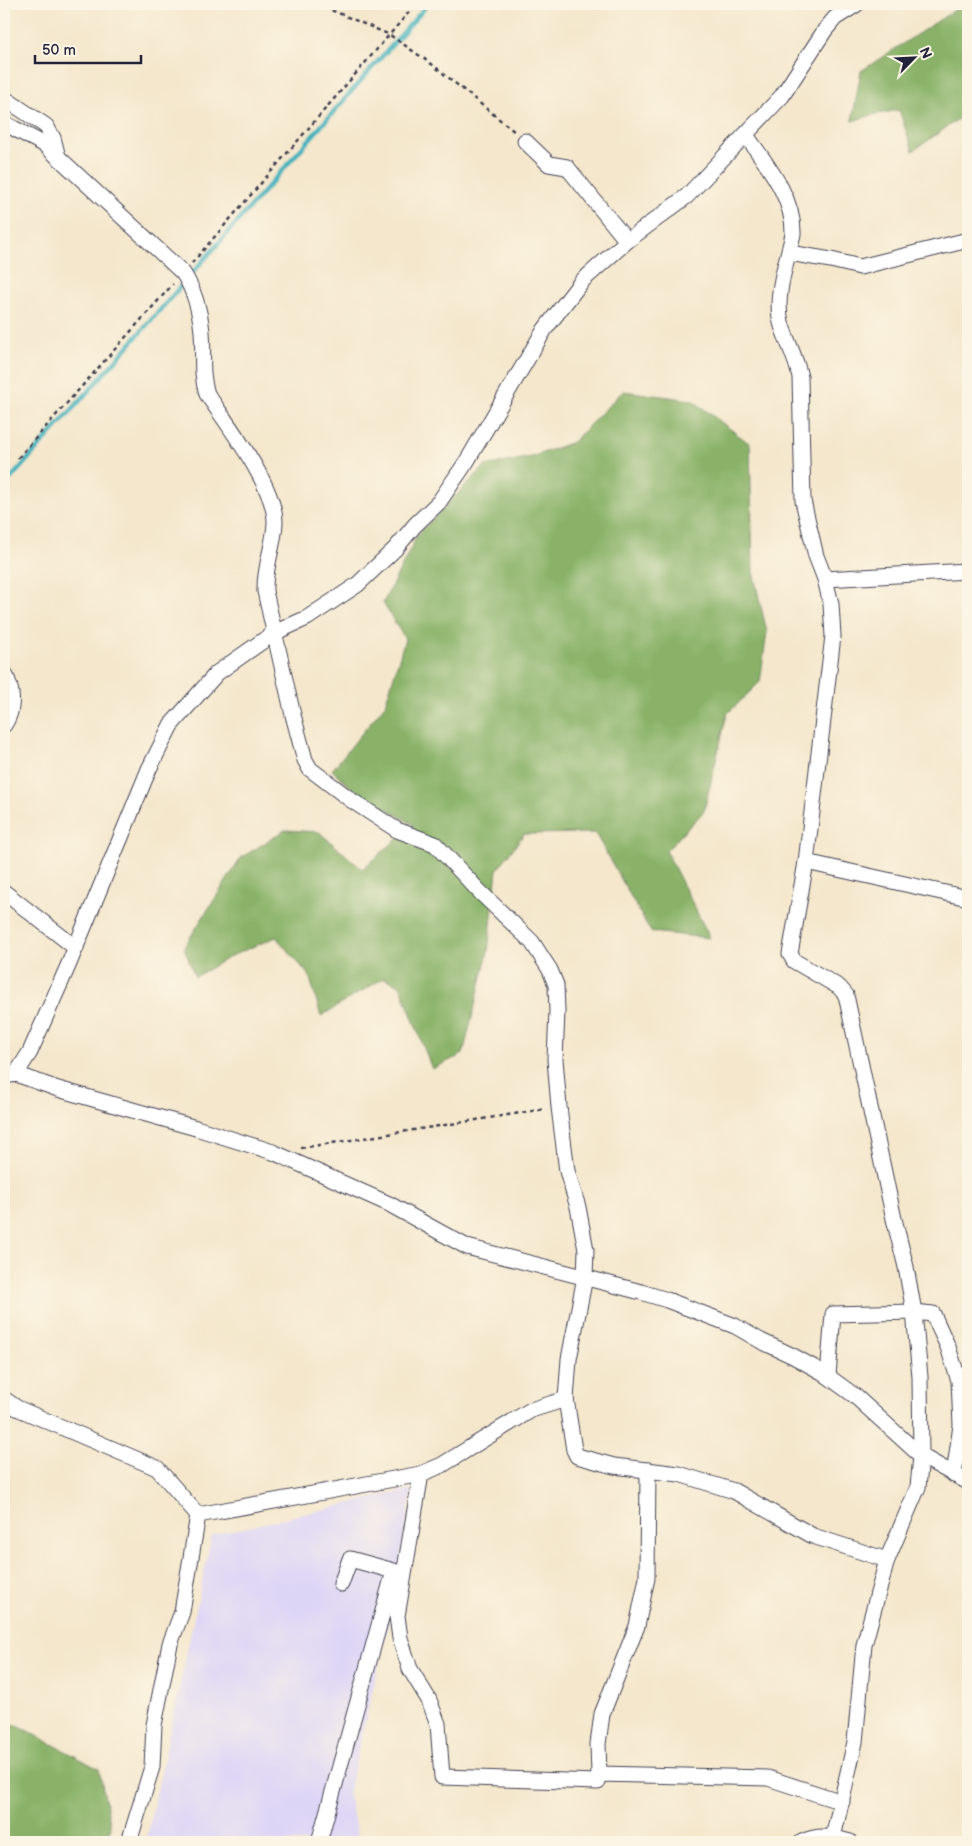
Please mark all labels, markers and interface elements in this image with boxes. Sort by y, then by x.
scale bar [35,32,141,64]
north arrow [890,32,940,82]
text: 50 m [42,41,76,60]
text: N [916,45,935,61]

